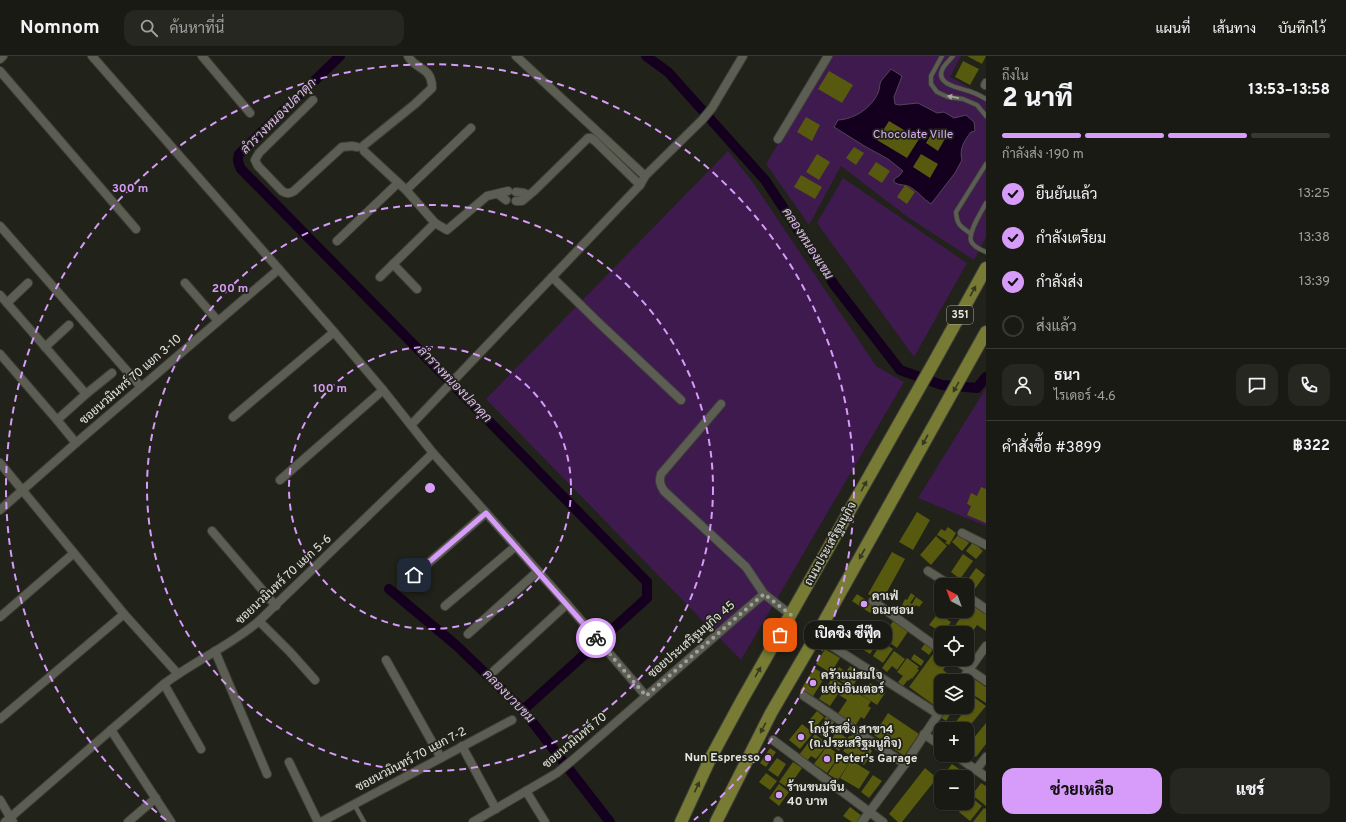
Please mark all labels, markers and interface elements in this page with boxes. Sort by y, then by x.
search box [124,10,404,46]
text: Nomnom [20,16,100,40]
icon: search [138,17,160,39]
text: ค้นหาที่นี่ [170,20,224,39]
text: แผนที่ [1155,21,1190,38]
text: เส้นทาง [1212,21,1256,38]
text: บันทึกไว้ [1278,21,1326,38]
text: ถึงใน [1002,69,1029,85]
water label: ลำรางหนองปลาดุก [237,75,320,158]
text: 13:53–13:58 [1248,81,1330,100]
text: 2 นาที [1002,83,1073,116]
one-way arrow [947,94,959,100]
park label: Chocolate Ville [873,127,953,143]
text: กำลังส่ง · 190 m [1002,147,1084,163]
text: 300 m [112,181,148,197]
icon: check [1002,183,1024,205]
text: ยืนยันแล้ว [1036,186,1097,205]
text: 13:25 [1298,186,1330,202]
water label: คลองหนองแขม [778,205,836,283]
icon: check [1002,227,1024,249]
text: กำลังเตรียม [1036,230,1106,249]
text: 13:38 [1299,230,1330,246]
icon: check [1002,271,1024,293]
text: กำลังส่ง [1036,274,1083,293]
text: 13:39 [1299,274,1330,290]
text: 200 m [212,281,248,297]
one-way arrow [970,285,977,297]
road number: 351 [947,306,973,324]
text: ส่งแล้ว [1036,318,1077,337]
street label: ซอยนวมินทร์ 70 แยก 3-10 [76,330,185,429]
water label: ลำรางหนองปลาดุก [414,343,495,427]
button: person [1002,364,1044,406]
button: chat [1236,364,1278,406]
button: phone [1288,364,1330,406]
text: ธนา [1054,367,1080,386]
text: 100 m [313,381,347,397]
one-way arrow [952,381,959,393]
text: ไรเดอร์ · 4.6 [1054,389,1116,405]
one-way arrow [922,434,929,446]
text: ฿322 [1293,437,1330,456]
text: คำสั่งซื้อ #3899 [1002,439,1101,458]
one-way arrow [860,480,867,492]
centre of rings [423,481,437,495]
street label: ถนนประเสริฐมนูกิจ [801,499,861,589]
street label: ซอยนวมินทร์ 70 แยก 5-6 [232,531,335,629]
one-way arrow [858,548,865,559]
pin [397,558,431,592]
icon: home [403,564,425,586]
north arrow [934,578,974,618]
map controls [934,578,974,810]
place label: คาเฟ่ อเมซอน [872,589,914,619]
street label: ซอยประเสริฐมนูกิจ 45 [645,598,739,682]
marker: คาเฟ่ อเมซอน [859,599,869,609]
courier [576,618,616,658]
pin [763,618,797,652]
callout: เปิดซิง ซีฟู๊ด [804,621,892,649]
icon: bag [769,624,791,646]
button: locate [934,626,974,666]
icon: bike [585,627,607,649]
text: เปิดซิง ซีฟู๊ด [815,627,881,643]
one-way arrow [755,666,762,678]
water label: คลองบวบขม [479,667,537,727]
place label: ครัวแม่สมใจ แซ่บอินเตอร์ [821,667,885,698]
button: layers [934,674,974,714]
marker: ครัวแม่สมใจ แซ่บอินเตอร์ [808,678,818,688]
street label: ซอยนวมินทร์ 70 [539,708,611,773]
place label: โกบู้รสซิ่ง สาขา4 (ถ.ประเสริฐมนูกิจ) [808,718,902,752]
one-way arrow [760,722,766,733]
button: + [934,722,974,762]
street label: ซอยนวมินทร์ 70 แยก 7-2 [352,723,469,796]
marker: โกบู้รสซิ่ง สาขา4 (ถ.ประเสริฐมนูกิจ) [796,732,806,742]
place label: Nun Espresso [684,750,760,766]
place label: Peter's Garage [835,751,918,767]
marker: Nun Espresso [763,753,773,763]
marker: Peter's Garage [822,754,832,764]
button: ช่วยเหลือ [1002,768,1162,814]
button: แชร์ [1170,768,1330,814]
button: − [934,770,974,810]
place label: ร้านขนมจีน 40 บาท [787,779,845,810]
one-way arrow [695,780,701,792]
marker: ร้านขนมจีน 40 บาท [774,790,784,800]

